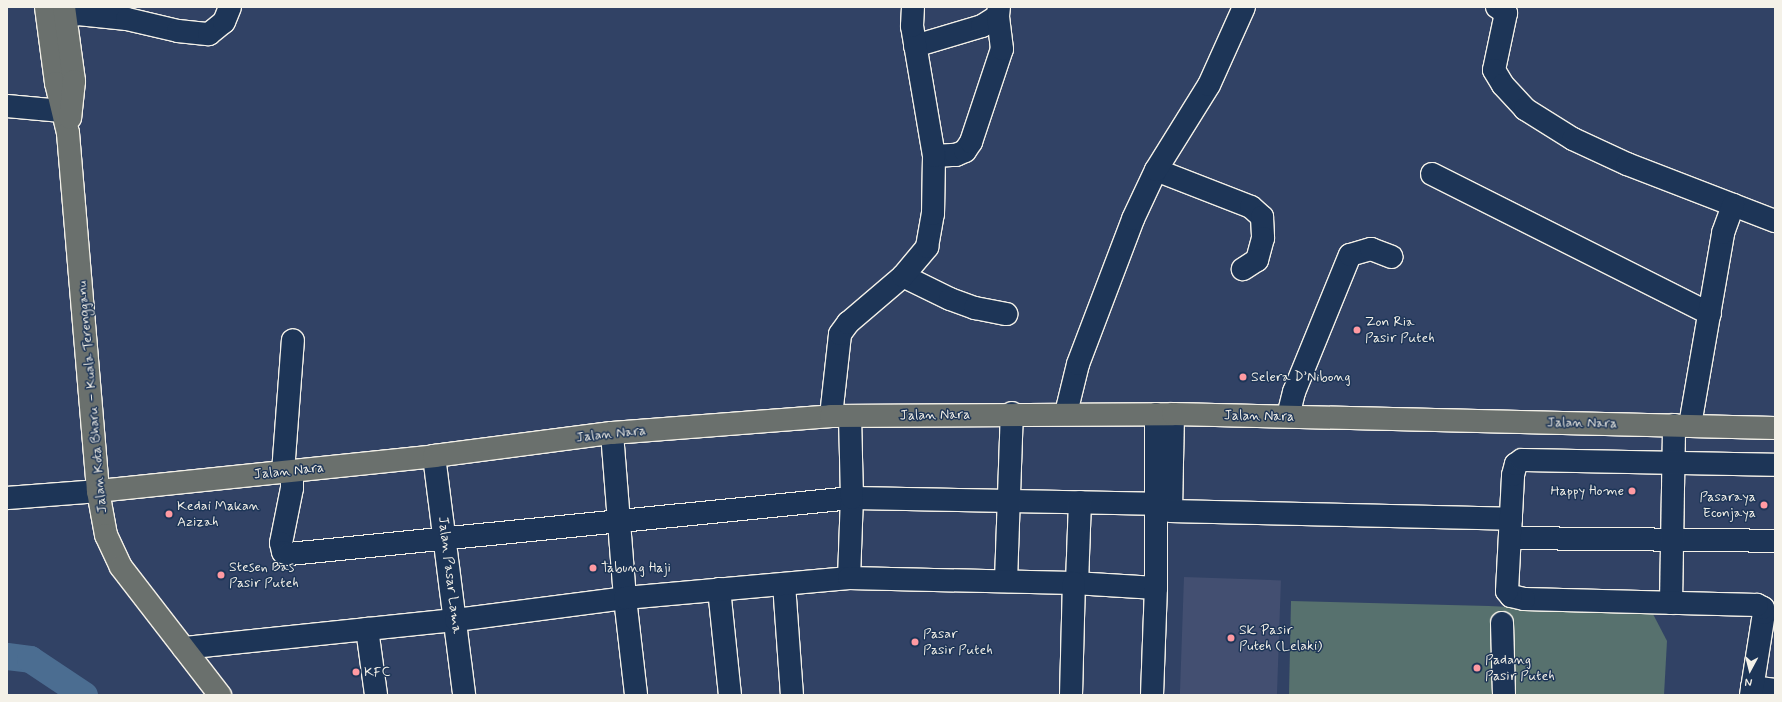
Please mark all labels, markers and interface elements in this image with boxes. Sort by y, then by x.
street label: Jalan Kota Bharu – Kuala Terengganu [73,279,111,515]
place label: Zon Ria Pasir Puteh [1365,314,1433,346]
marker: Zon Ria Pasir Puteh [1352,325,1362,335]
place label: Selera D’Nibong [1251,369,1351,385]
marker: Selera D’Nibong [1238,372,1248,382]
street label: Jalan Nara [900,406,970,424]
street label: Jalan Nara [1224,407,1294,425]
street label: Jalan Nara [1547,414,1617,432]
street label: Jalan Nara [576,422,646,446]
street label: Jalan Nara [254,459,324,483]
place label: Happy Home [1551,483,1624,499]
marker: Happy Home [1627,486,1637,496]
place label: Pasaraya Econjaya [1699,489,1756,522]
place label: Kedai Makan Azizah [177,498,260,530]
marker: Pasaraya Econjaya [1759,500,1769,510]
marker: Kedai Makan Azizah [164,509,174,519]
street label: Jalan Pasar Lama [435,517,465,633]
place label: Stesen Bas Pasir Puteh [229,559,297,592]
place label: Tabung Haji [601,560,674,576]
marker: Tabung Haji [588,563,598,573]
marker: Stesen Bas Pasir Puteh [216,570,226,580]
place label: SK Pasir Puteh (Lelaki) [1239,622,1322,654]
place label: Pasar Pasir Puteh [923,626,991,658]
marker: SK Pasir Puteh (Lelaki) [1226,633,1236,643]
marker: Pasar Pasir Puteh [910,637,920,647]
north arrow [1730,650,1770,690]
place label: Padang Pasir Puteh [1485,652,1553,684]
marker: Padang Pasir Puteh [1472,663,1482,673]
place label: KFC [364,664,390,680]
marker: KFC [351,667,361,677]
text: N [1744,675,1753,689]

